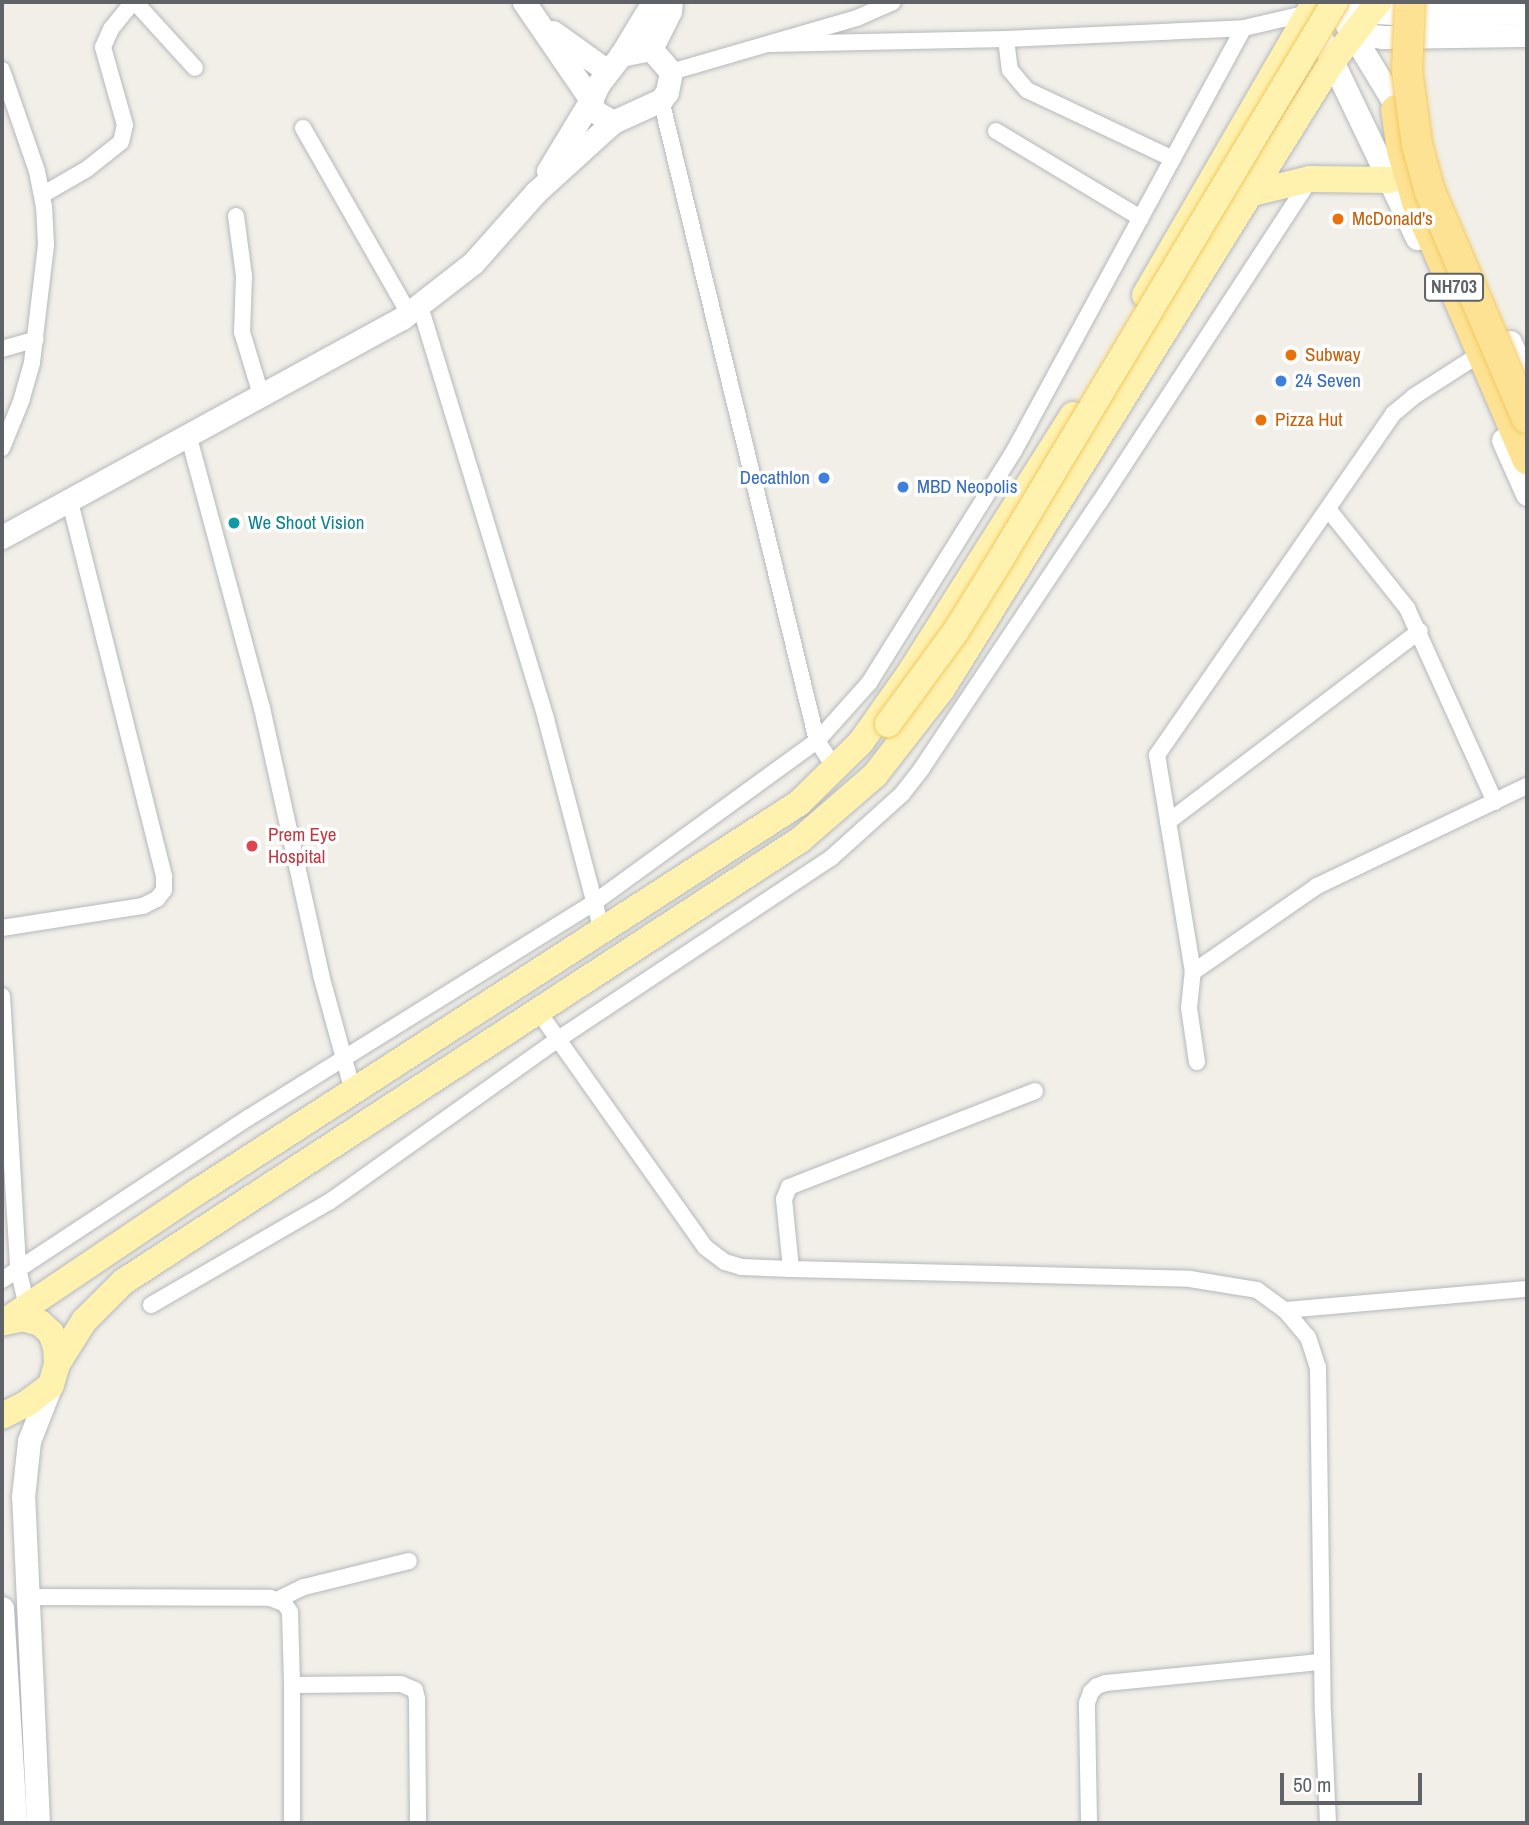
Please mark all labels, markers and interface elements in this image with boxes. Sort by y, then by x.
place label: McDonald's [1352,208,1433,230]
marker: McDonald's [1330,211,1346,227]
road number: NH703 [1422,272,1486,302]
place label: Subway [1305,344,1360,366]
marker: Subway [1283,347,1299,363]
place label: 24 Seven [1295,370,1361,392]
marker: 24 Seven [1273,373,1289,389]
place label: Pizza Hut [1275,409,1343,431]
marker: Pizza Hut [1253,412,1269,428]
place label: Decathlon [740,467,810,489]
marker: Decathlon [816,470,832,486]
place label: MBD Neopolis [917,476,1017,498]
marker: MBD Neopolis [895,479,911,495]
place label: We Shoot Vision [248,512,364,534]
marker: We Shoot Vision [226,515,242,531]
place label: Prem Eye Hospital [268,824,336,868]
marker: Prem Eye Hospital [242,836,262,856]
scale bar [1284,1758,1426,1802]
text: 50 m [1293,1770,1331,1799]

